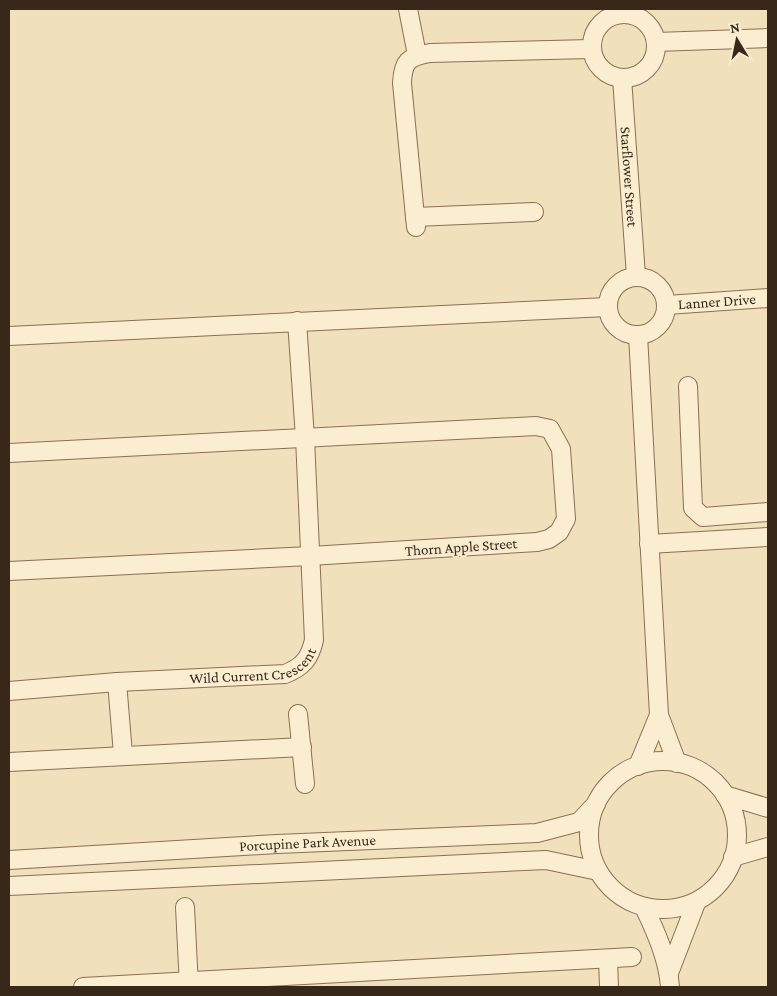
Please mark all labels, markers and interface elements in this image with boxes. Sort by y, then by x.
north arrow [712,15,762,65]
text: N [729,18,741,36]
street label: Starflower Street [617,126,641,229]
street label: Lanner Drive [677,291,757,312]
street label: Thorn Apple Street [404,535,519,560]
street label: Wild Current Crescent [189,645,320,687]
street label: Porcupine Park Avenue [239,832,377,854]

